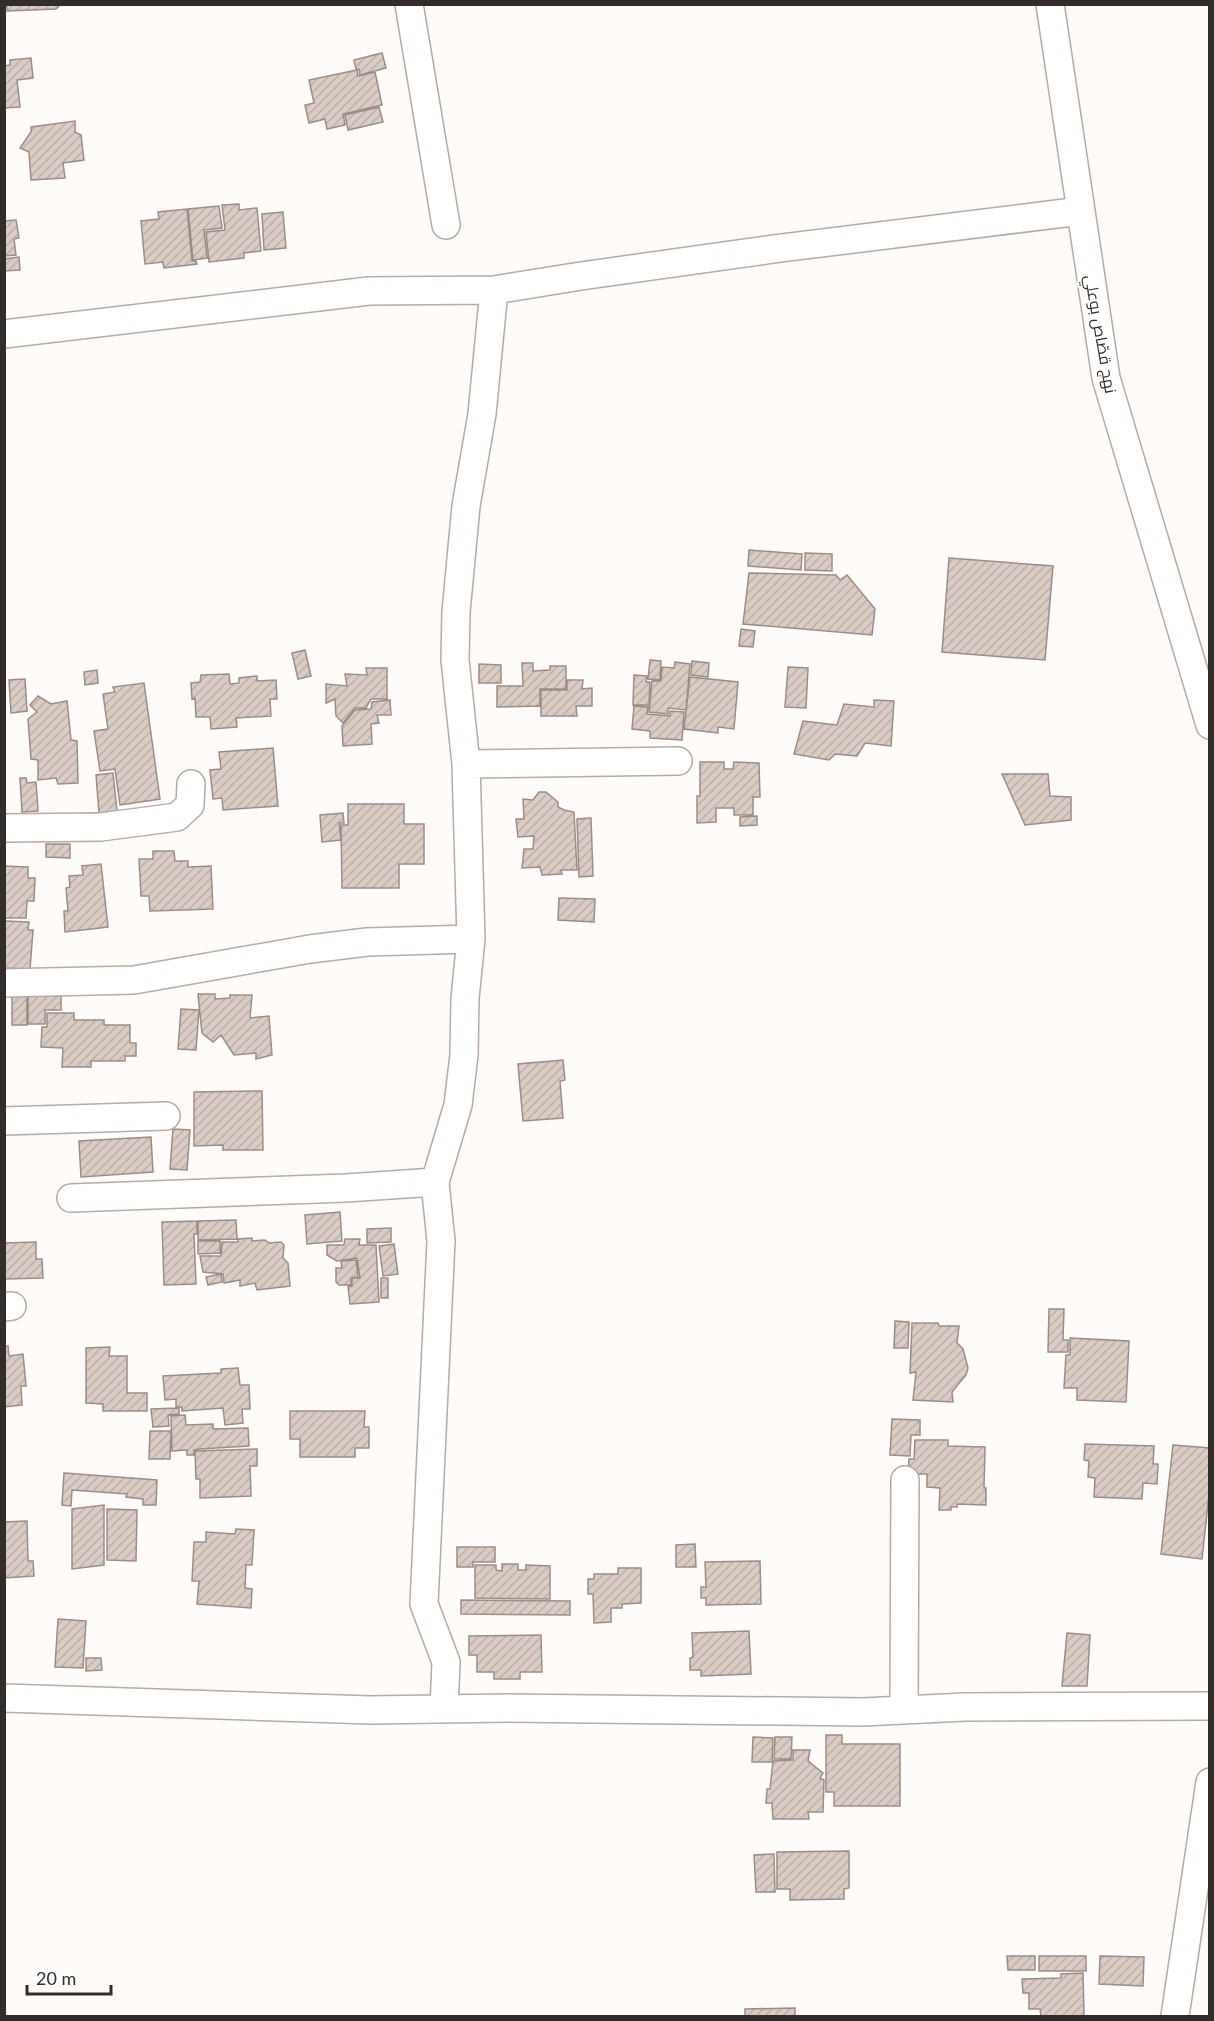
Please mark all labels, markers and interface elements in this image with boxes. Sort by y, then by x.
street label: نهج قصّاص بوعلي [1077,273,1121,396]
scale bar [27,1958,111,1996]
text: 20 m [36,1967,76,1989]

